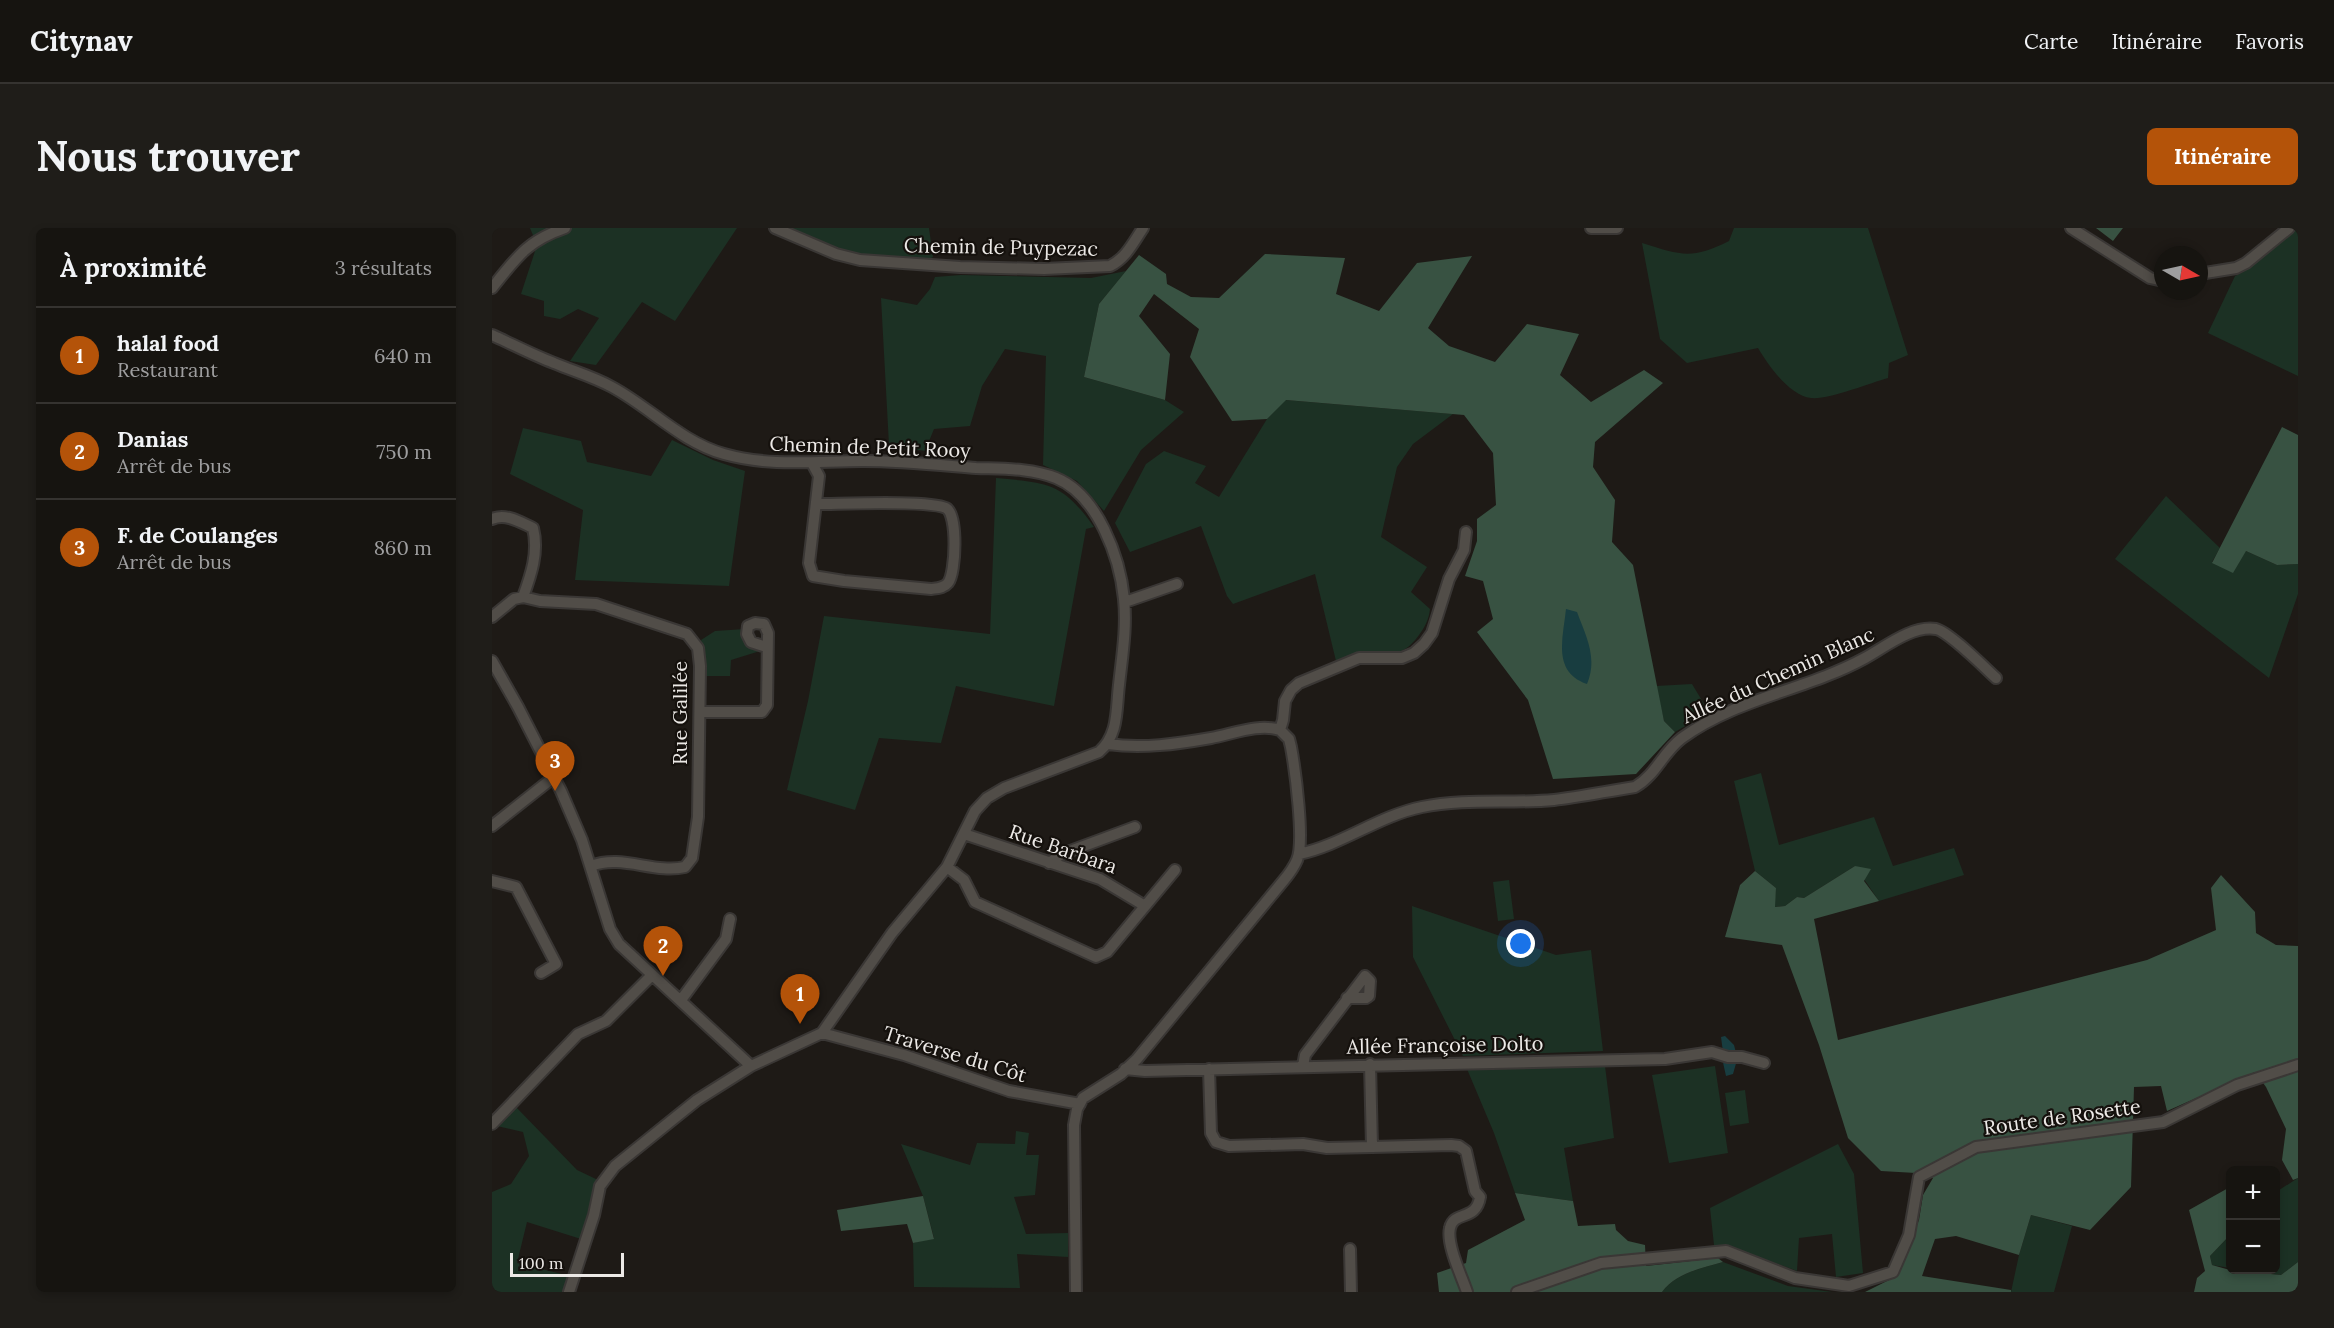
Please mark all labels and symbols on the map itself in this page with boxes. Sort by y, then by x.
street label: Chemin de Puypezac [904,232,1098,261]
north arrow [2154,246,2208,300]
street label: Chemin de Petit Rooy [769,430,971,463]
street label: Allée du Chemin Blanc [1677,621,1878,729]
street label: Rue Galilée [667,661,692,765]
pin: 3 [536,742,574,791]
street label: Rue Barbara [1006,818,1121,879]
pin: 2 [644,926,682,976]
your location [1506,929,1535,958]
pin: 1 [780,974,820,1024]
street label: Traverse du Côt [880,1020,1030,1087]
street label: Allée Françoise Dolto [1345,1030,1544,1059]
street label: Route de Rosette [1982,1093,2142,1140]
scale bar [510,1250,624,1278]

